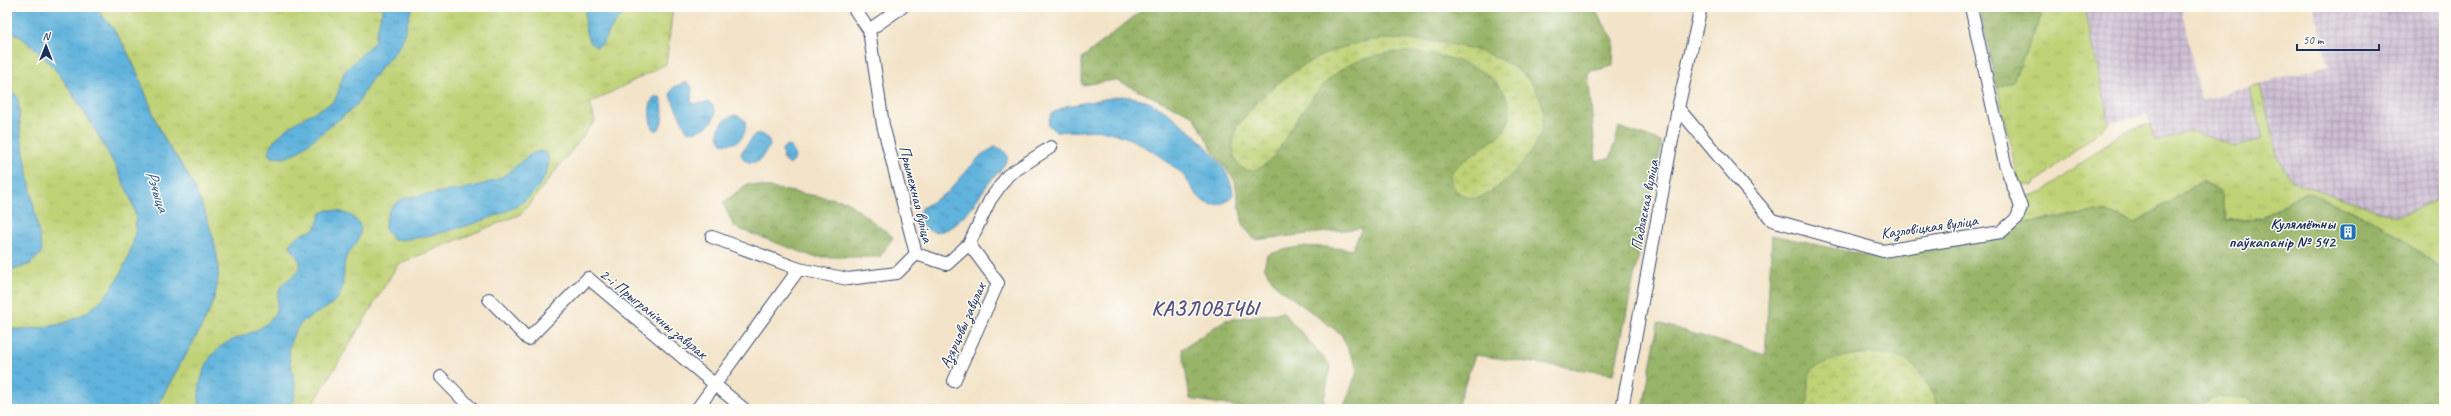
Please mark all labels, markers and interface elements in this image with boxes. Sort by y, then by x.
north arrow [26,26,66,66]
scale bar [2297,26,2379,52]
text: N [43,29,52,43]
text: 50 m [2303,32,2325,48]
street label: Прымежная вуліца [894,144,938,246]
street label: Падляская вуліца [1626,157,1664,252]
water label: Рэчыца [141,168,175,216]
street label: Казловіцкая вуліца [1879,210,1980,244]
place label: Кулямётны паўкапанір № 542 [2229,214,2337,252]
building icon: Кулямётны паўкапанір № 542 [2338,222,2358,242]
street label: 2-і Прыгранічны завулак [595,264,713,365]
street label: Азярцовы завулак [935,278,992,371]
district label: КАЗЛОВІЧЫ [1152,296,1261,321]

